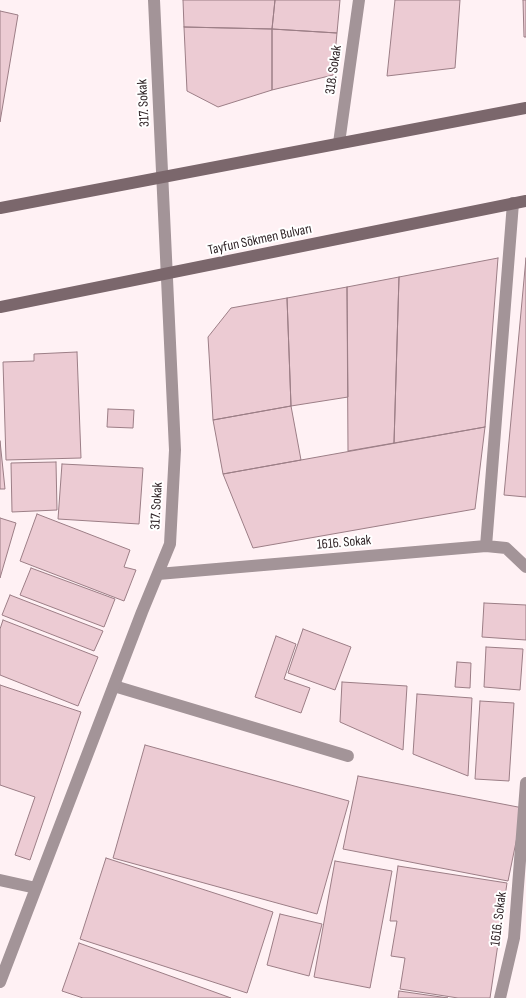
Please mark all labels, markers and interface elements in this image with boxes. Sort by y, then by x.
street label: 318. Sokak [322,44,346,96]
street label: 317. Sokak [134,79,154,127]
street label: Tayfun Sökmen Bulvarı [207,221,313,259]
street label: 317. Sokak [147,482,167,530]
street label: 1616. Sokak [316,532,372,554]
street label: 1616. Sokak [487,891,511,947]

